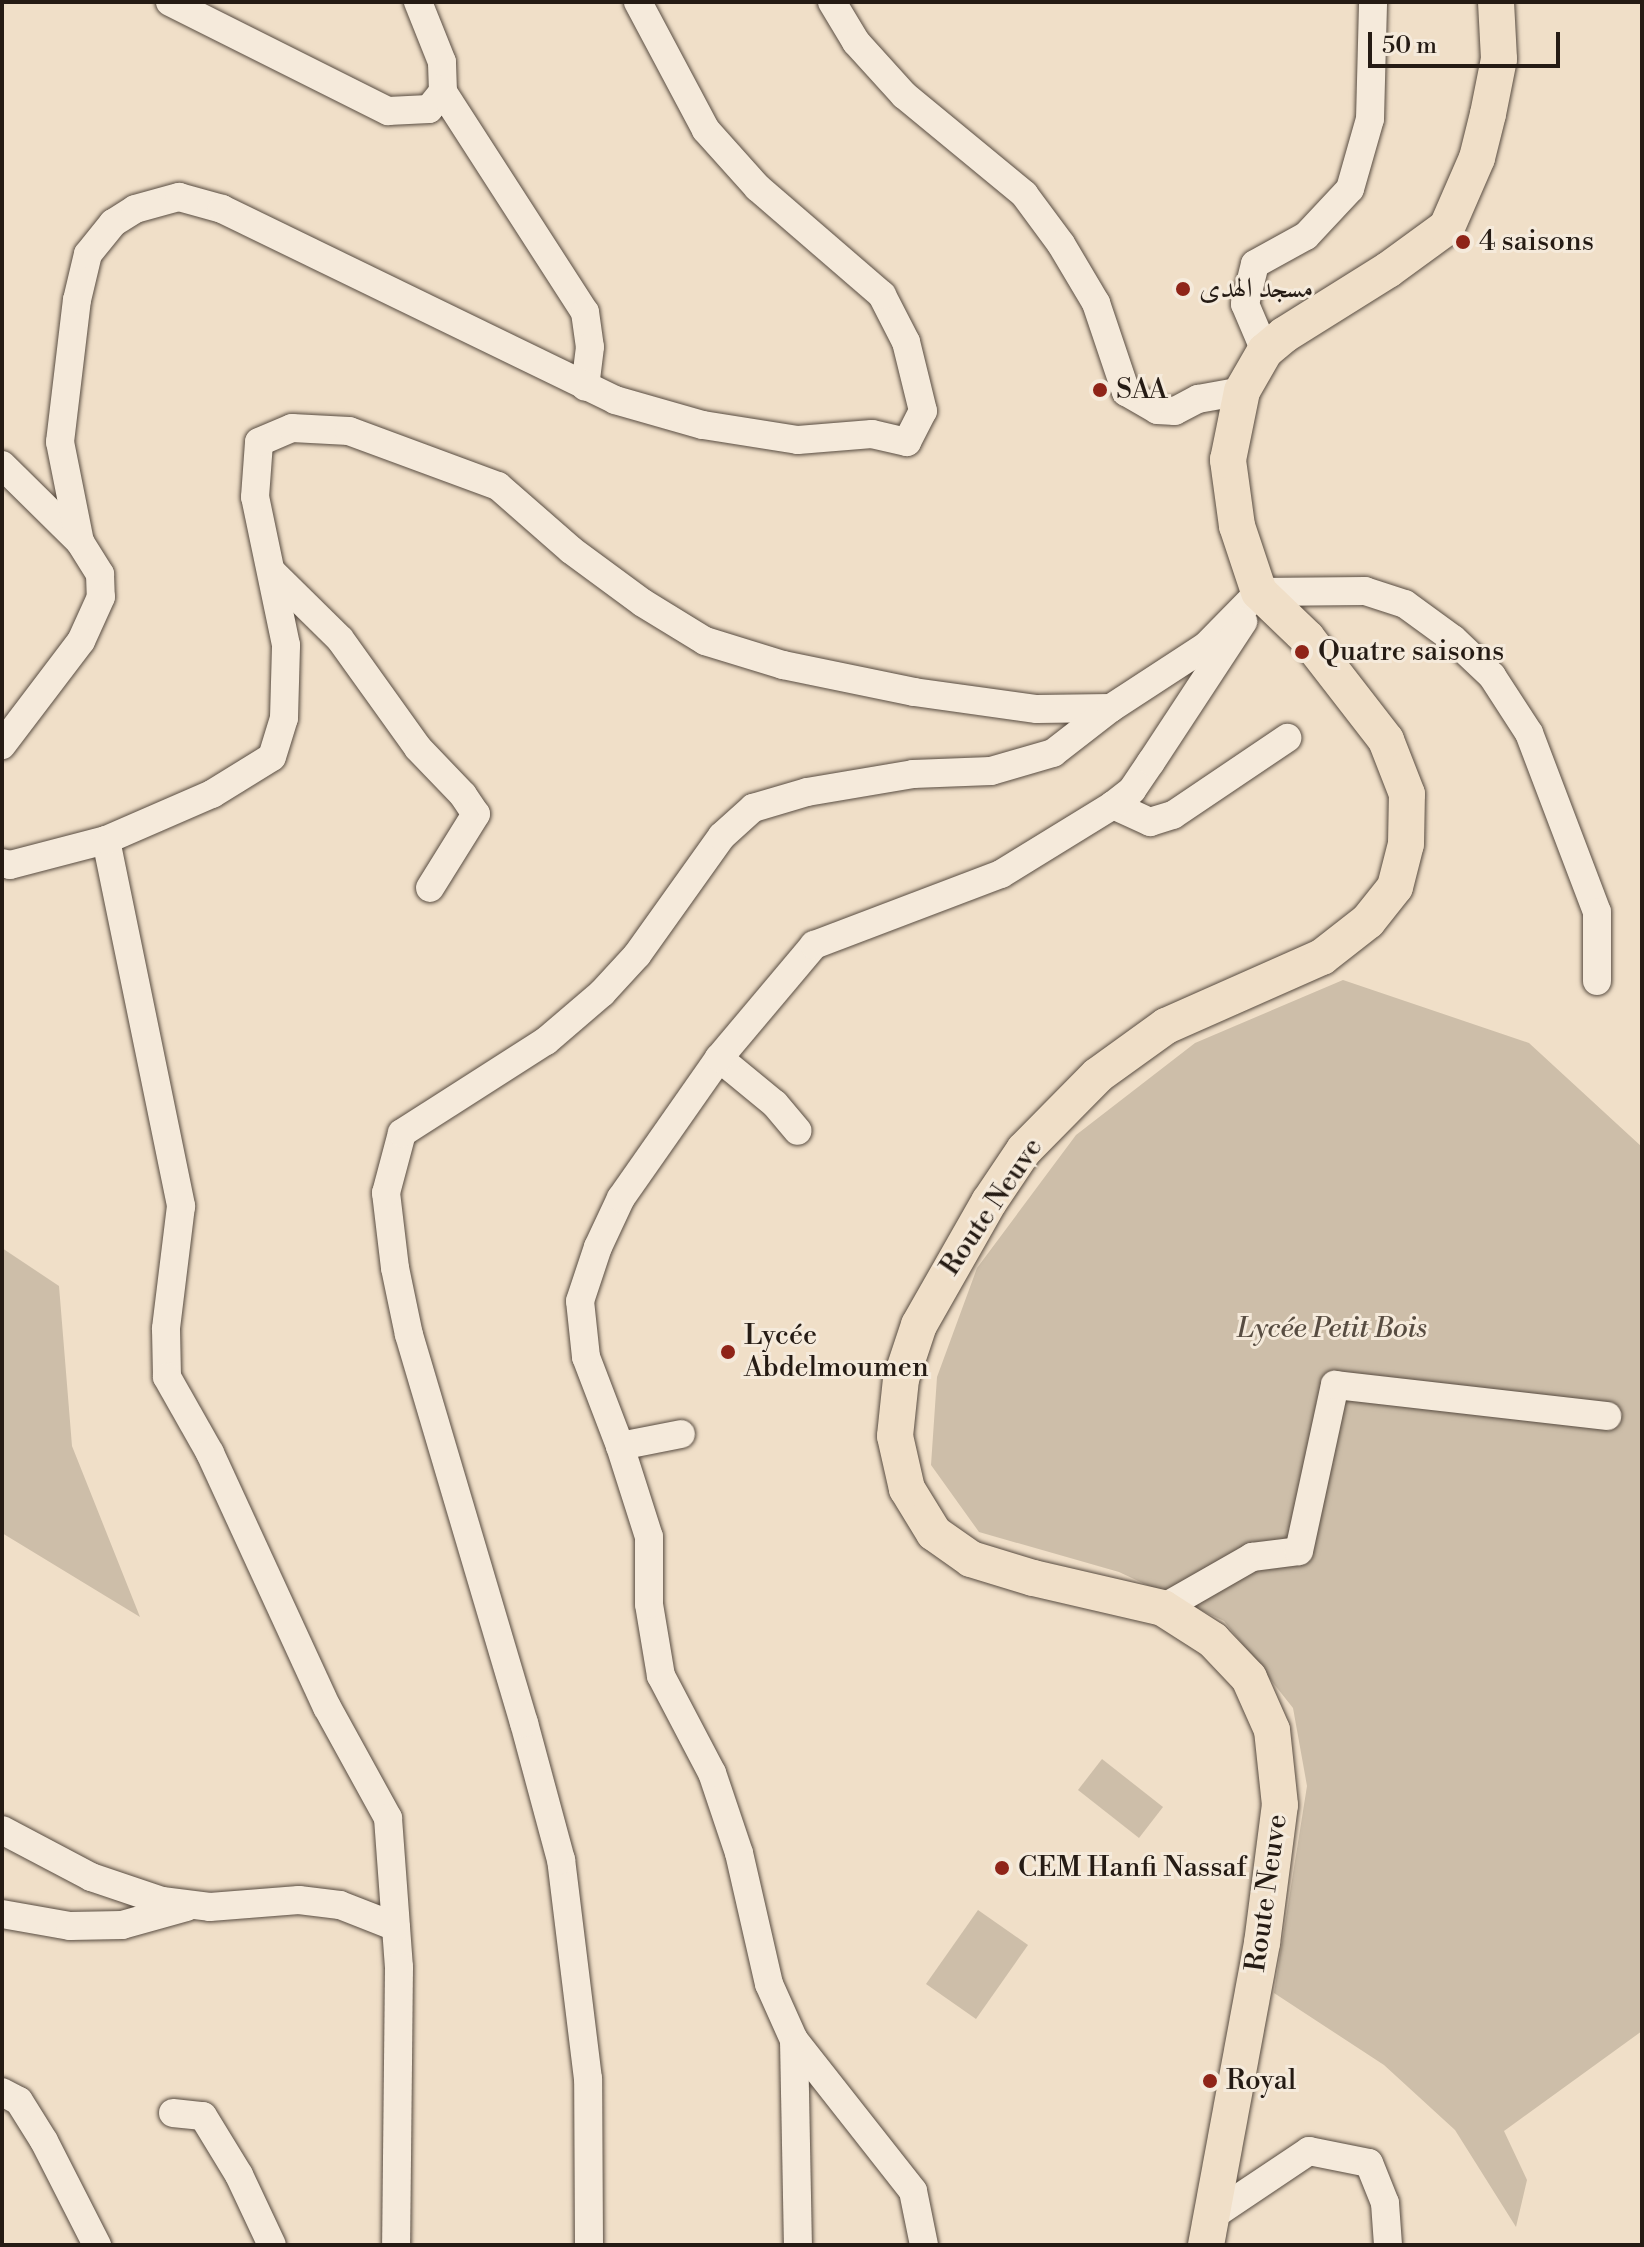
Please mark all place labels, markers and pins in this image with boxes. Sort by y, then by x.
place label: 4 saisons [1479,225,1594,259]
marker: 4 saisons [1454,233,1472,251]
place label: مسجد الهدى [1199,272,1313,306]
marker: مسجد الهدى [1174,280,1192,298]
place label: SAA [1116,373,1168,407]
marker: SAA [1091,381,1109,399]
place label: Quatre saisons [1318,635,1504,669]
marker: Quatre saisons [1293,643,1311,661]
place label: Lycée Abdelmoumen [744,1319,929,1385]
marker: Lycée Abdelmoumen [719,1343,737,1361]
place label: CEM Hanfi Nassaf [1018,1851,1247,1885]
marker: CEM Hanfi Nassaf [993,1859,1011,1877]
place label: Royal [1226,2064,1296,2098]
marker: Royal [1201,2072,1219,2090]

